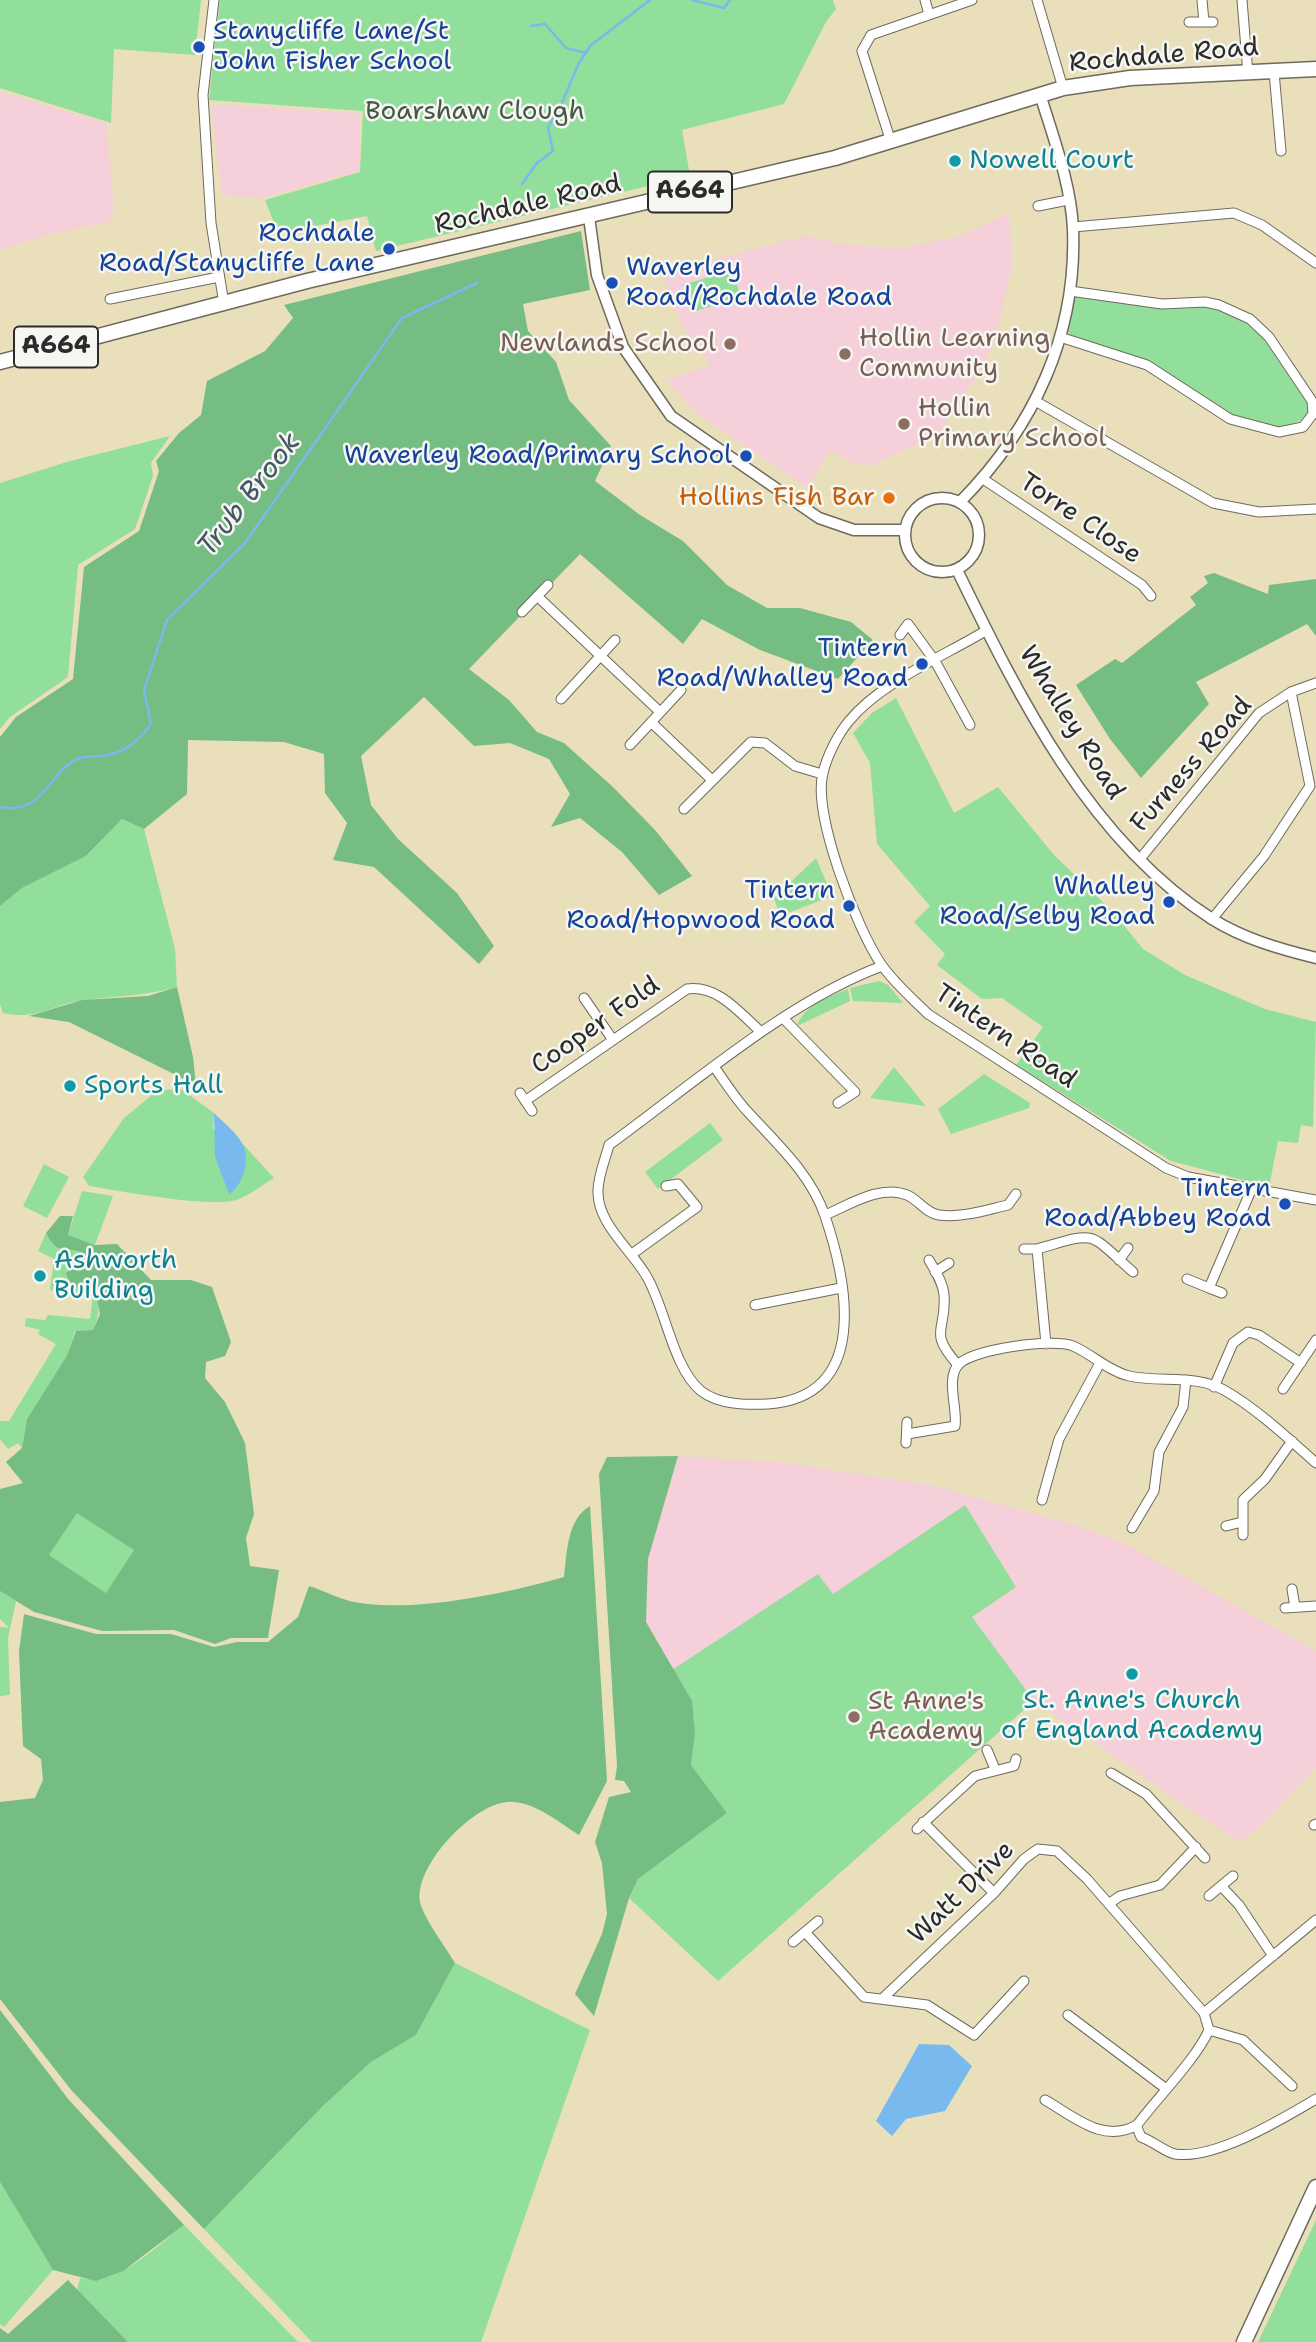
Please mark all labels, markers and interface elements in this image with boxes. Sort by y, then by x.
place label: Stanycliffe Lane/St John Fisher School [213,16,451,78]
street label: Rochdale Road [1068,32,1260,80]
marker: Stanycliffe Lane/St John Fisher School [191,39,207,55]
park label: Boarshaw Clough [365,96,585,128]
place label: Nowell Court [969,145,1134,177]
marker: Nowell Court [947,153,963,169]
street label: Rochdale Road [432,168,624,242]
road number: A664 [648,172,732,212]
place label: Rochdale Road/Stanycliffe Lane [99,218,375,280]
marker: Rochdale Road/Stanycliffe Lane [381,241,397,257]
place label: Waverley Road/Rochdale Road [626,252,892,314]
marker: Waverley Road/Rochdale Road [604,275,620,291]
place label: Hollin Learning Community [859,323,1050,384]
road number: A664 [14,326,98,368]
place label: Newlands School [500,328,716,360]
marker: Newlands School [722,336,738,352]
marker: Hollin Learning Community [837,346,853,362]
place label: Hollin Primary School [918,393,1106,454]
marker: Hollin Primary School [896,416,912,432]
water label: Trub Brook [191,427,309,563]
place label: Waverley Road/Primary School [344,440,732,472]
marker: Waverley Road/Primary School [738,448,754,464]
street label: Torre Close [1013,467,1147,571]
place label: Hollins Fish Bar [679,482,875,514]
marker: Hollins Fish Bar [881,490,897,506]
place label: Tintern Road/Whalley Road [657,633,908,694]
street label: Whalley Road [1011,640,1131,806]
marker: Tintern Road/Whalley Road [914,656,930,672]
street label: Furness Road [1125,691,1259,839]
place label: Whalley Road/Selby Road [939,871,1155,932]
place label: Tintern Road/Hopwood Road [566,875,835,936]
marker: Whalley Road/Selby Road [1161,894,1177,910]
marker: Tintern Road/Hopwood Road [841,898,857,914]
street label: Cooper Fold [526,970,666,1082]
street label: Tintern Road [928,978,1082,1096]
place label: Sports Hall [84,1070,223,1102]
marker: Sports Hall [62,1078,78,1094]
place label: Tintern Road/Abbey Road [1044,1173,1271,1234]
marker: Tintern Road/Abbey Road [1277,1196,1293,1212]
place label: Ashworth Building [54,1245,177,1306]
marker: Ashworth Building [32,1268,48,1284]
marker: St. Anne's Church of England Academy [1124,1666,1140,1682]
place label: St. Anne's Church of England Academy [1001,1685,1263,1746]
place label: St Anne's Academy [868,1686,984,1748]
marker: St Anne's Academy [846,1709,862,1725]
street label: Watt Drive [903,1835,1021,1951]

